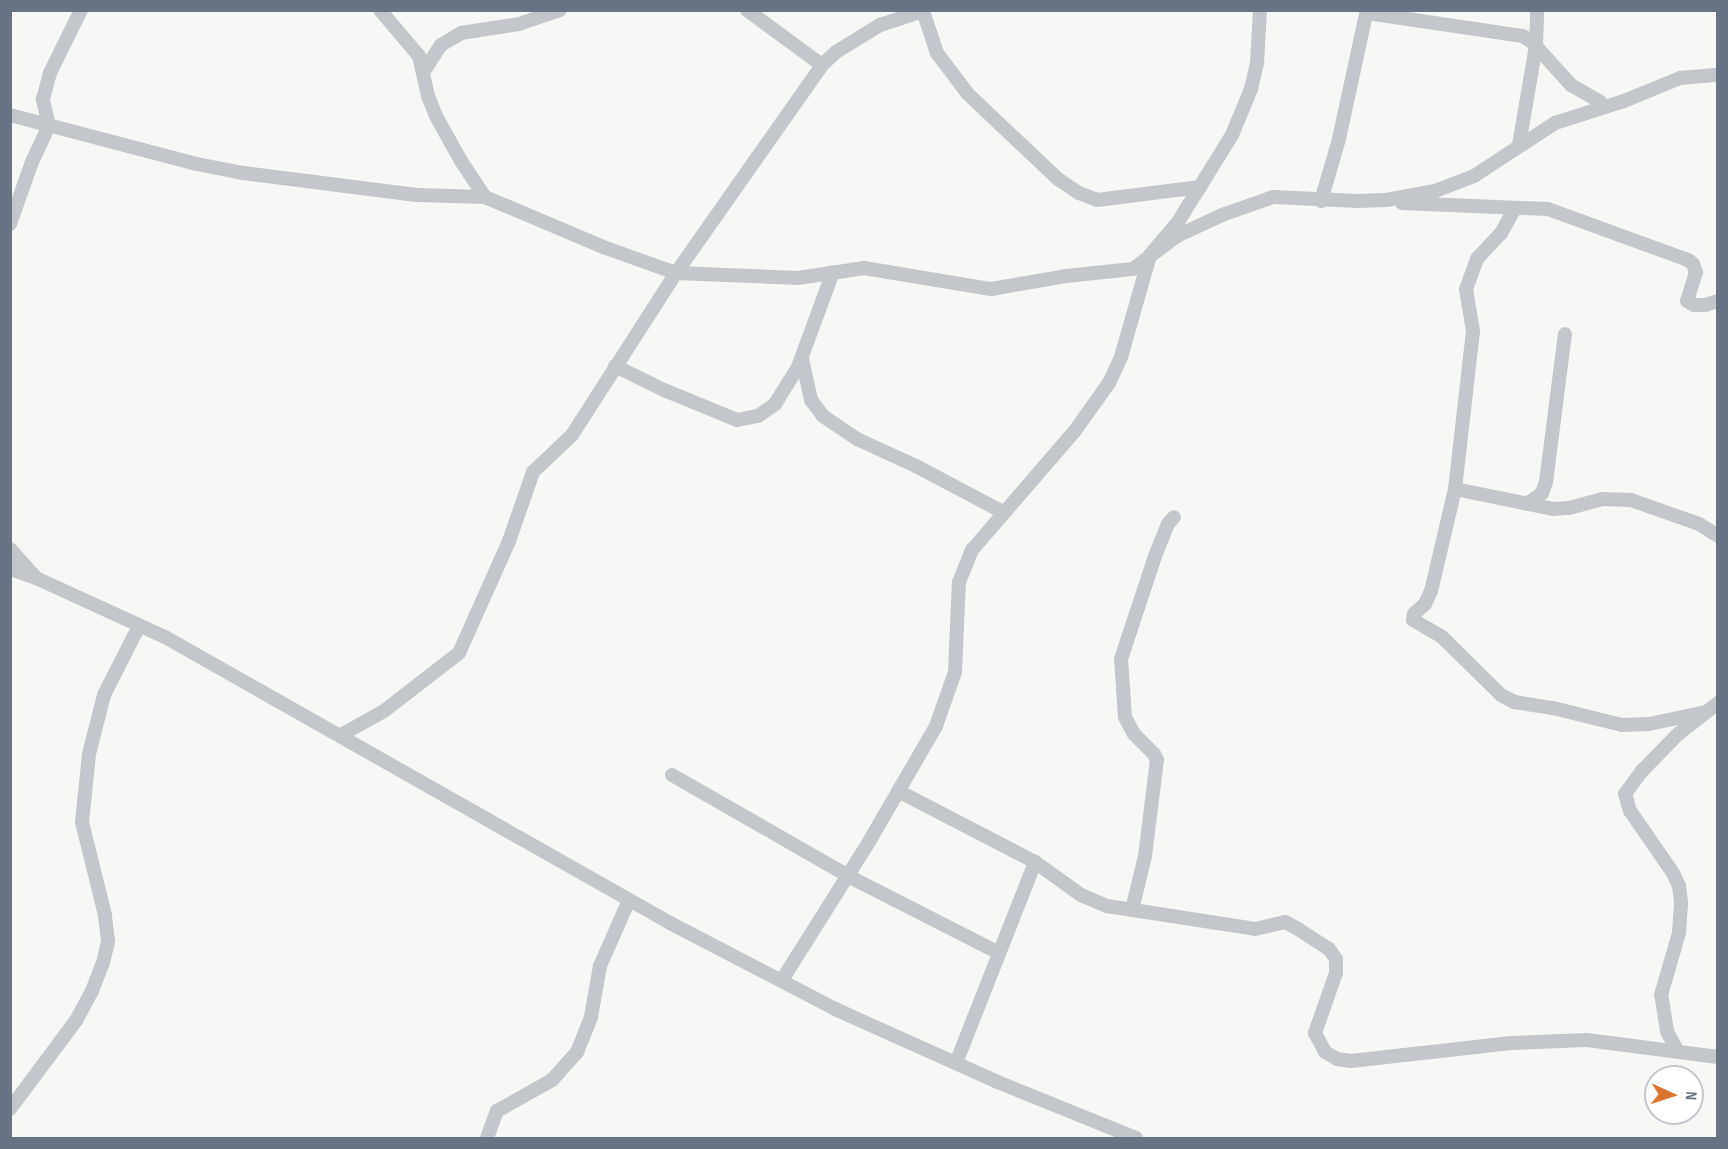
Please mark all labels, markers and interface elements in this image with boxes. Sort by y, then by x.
north arrow [1644,1065,1704,1125]
text: N [1681,1091,1700,1101]

